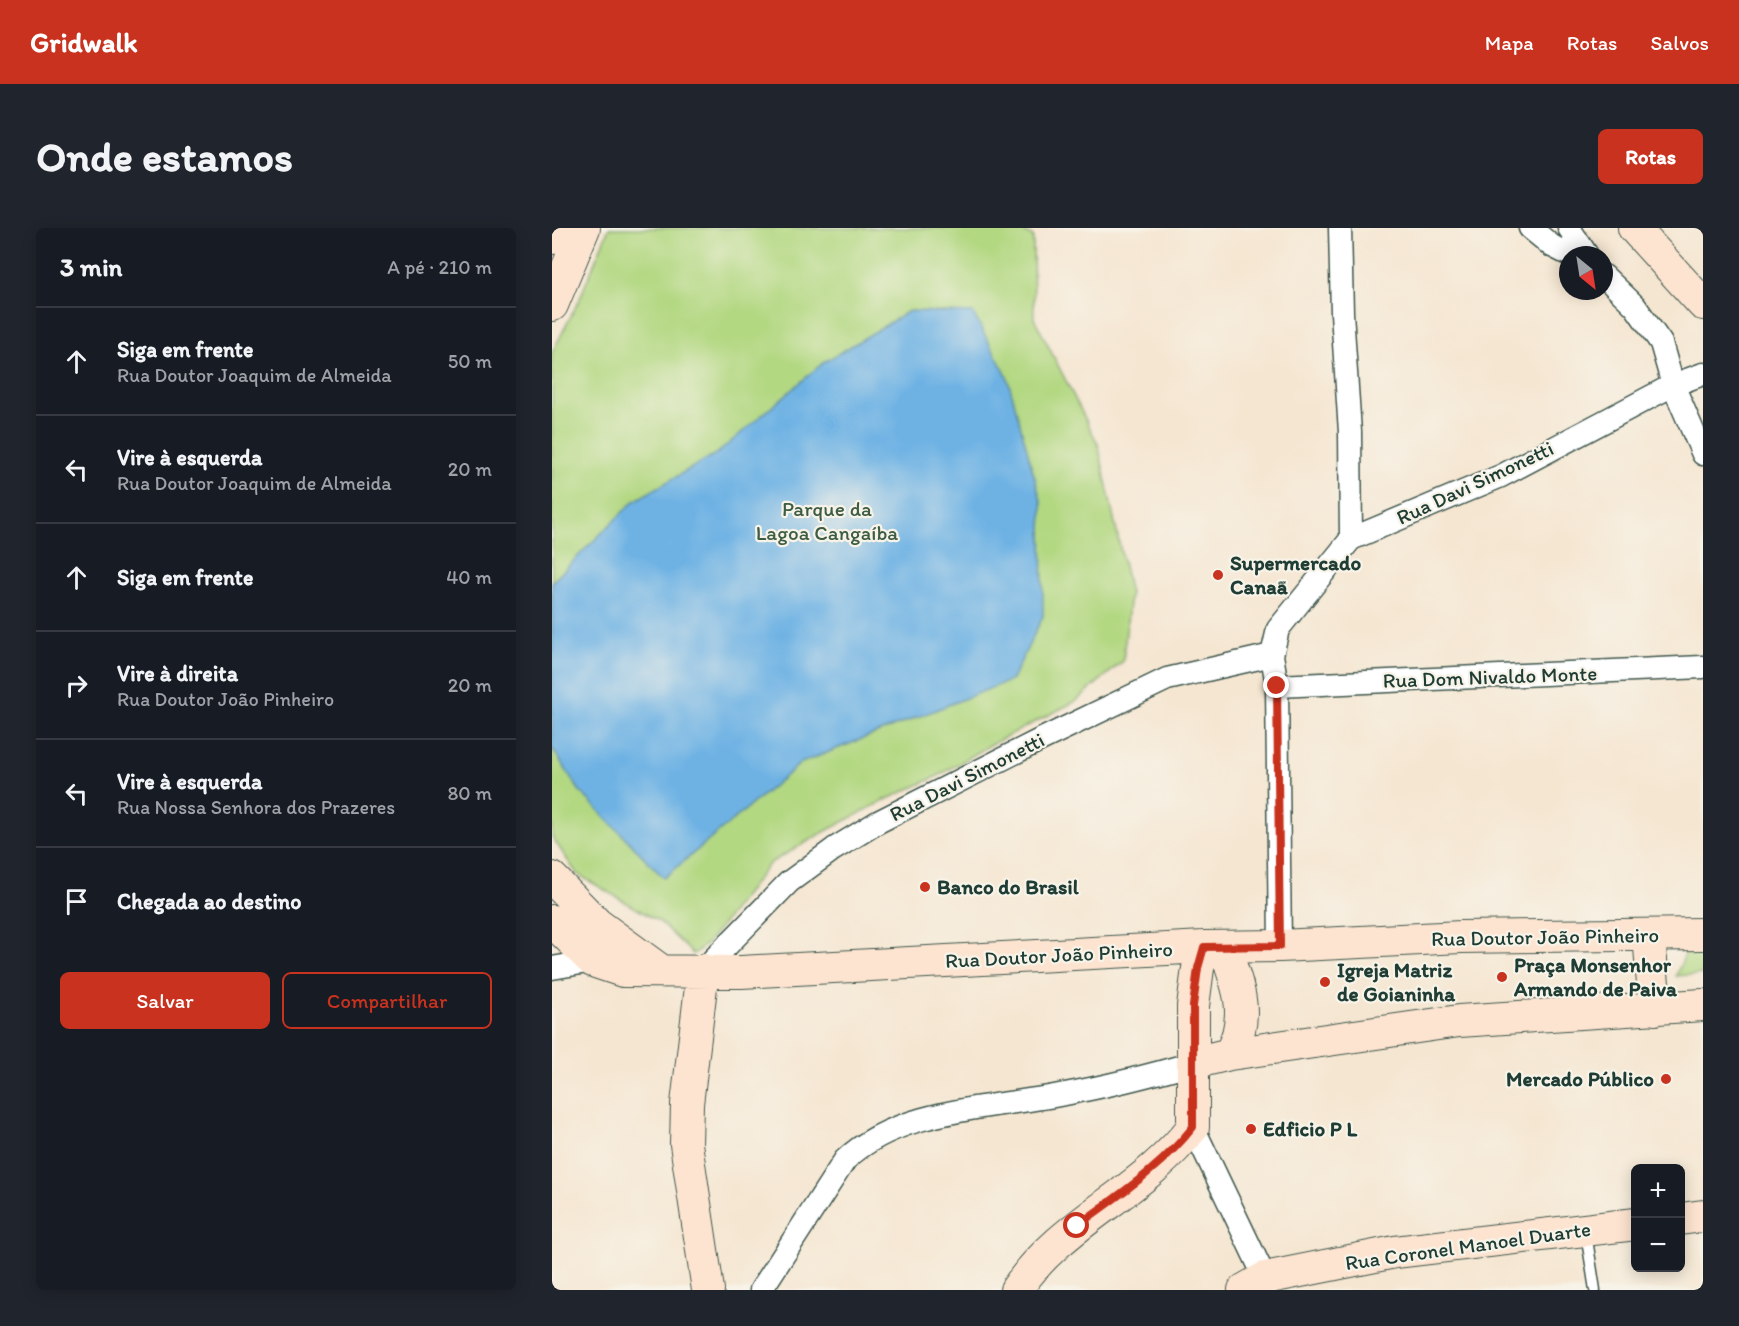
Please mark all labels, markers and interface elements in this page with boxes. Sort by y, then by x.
text: Gridwalk [30,25,138,59]
text: Mapa [1485,30,1534,55]
text: Rotas [1567,30,1617,55]
text: Salvos [1650,30,1709,55]
button: Rotas [1598,129,1703,184]
text: Onde estamos [36,131,293,182]
north arrow [1559,246,1613,300]
text: 3 min [60,251,122,283]
text: A pé · 210 m [387,255,492,279]
text: Siga em frente [117,336,253,363]
icon: ahead [60,345,93,378]
text: 50 m [448,349,492,373]
text: Rua Doutor Joaquim de Almeida [117,363,392,387]
street label: Rua Davi Simonetti [1392,435,1557,530]
text: Vire à esquerda [117,444,262,471]
icon: left [60,453,93,486]
text: 20 m [448,457,492,481]
text: Rua Doutor Joaquim de Almeida [117,471,392,495]
park label: Parque da Lagoa Cangaíba [756,496,898,545]
place label: Supermercado Canaã [1230,550,1361,599]
icon: ahead [60,561,93,594]
text: Siga em frente [117,564,253,591]
text: 40 m [446,565,492,589]
marker: Supermercado Canaã [1211,568,1225,582]
text: Vire à direita [117,660,238,687]
street label: Rua Dom Nivaldo Monte [1382,660,1598,693]
icon: right [60,669,93,702]
route end [1263,672,1289,698]
text: 20 m [448,673,492,697]
text: Rua Doutor João Pinheiro [117,687,334,711]
street label: Rua Davi Simonetti [885,727,1048,826]
text: Vire à esquerda [117,768,262,795]
icon: left [60,777,93,810]
text: 80 m [447,781,492,805]
text: Rua Nossa Senhora dos Prazeres [117,795,395,819]
place label: Banco do Brasil [937,874,1080,899]
marker: Banco do Brasil [918,880,932,894]
icon: arrive [60,885,93,918]
text: Chegada ao destino [117,888,301,915]
street label: Rua Doutor João Pinheiro [1431,922,1659,951]
street label: Rua Doutor João Pinheiro [944,936,1173,973]
place label: Praça Monsenhor Armando de Paiva [1513,952,1678,1001]
place label: Igreja Matriz de Goianinha [1337,957,1456,1006]
marker: Praça Monsenhor Armando de Paiva [1495,970,1509,984]
button: Salvar [60,972,270,1029]
button: Compartilhar [282,972,492,1029]
marker: Igreja Matriz de Goianinha [1318,975,1332,989]
place label: Mercado Público [1506,1066,1654,1091]
marker: Mercado Público [1659,1072,1673,1086]
place label: Edficio P L [1263,1116,1358,1141]
marker: Edficio P L [1244,1122,1258,1136]
map controls [1631,1164,1685,1272]
button: + [1631,1164,1685,1218]
route start [1063,1212,1089,1238]
street label: Rua Coronel Manoel Duarte [1344,1216,1592,1275]
button: − [1631,1218,1685,1272]

